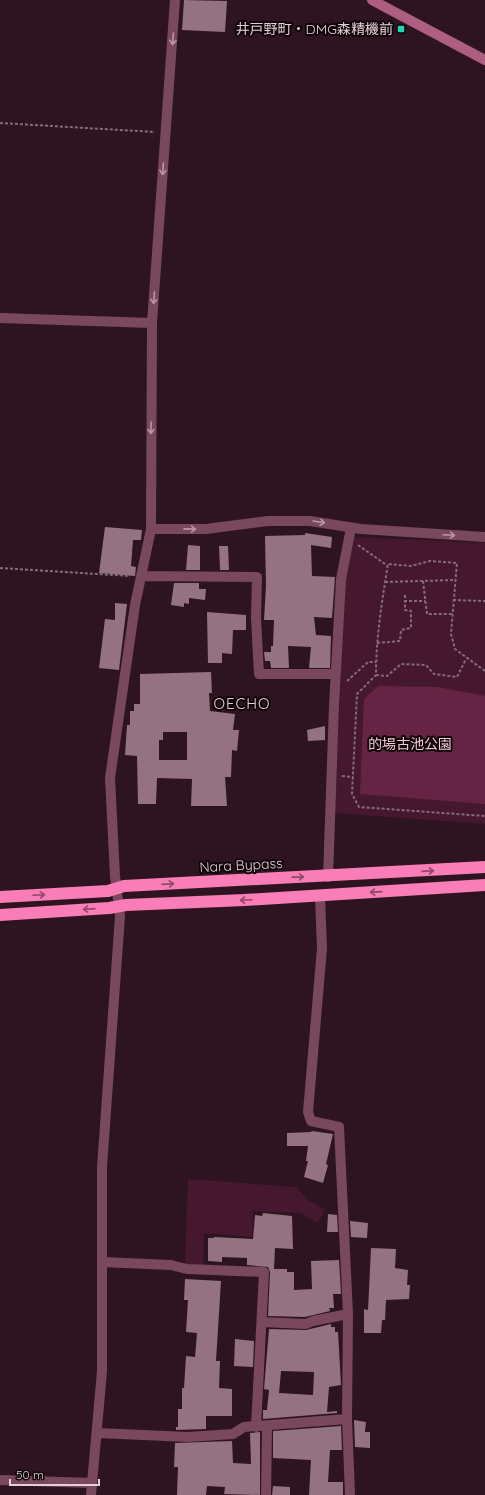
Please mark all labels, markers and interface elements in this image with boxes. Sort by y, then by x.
place label: 井戸野町・DMG森精機前 [236,20,393,38]
marker: 井戸野町・DMG森精機前 [396,24,406,34]
one-way arrow [170,32,177,45]
one-way arrow [160,162,167,175]
one-way arrow [151,291,158,304]
one-way arrow [147,421,155,434]
one-way arrow [312,519,325,527]
one-way arrow [183,525,196,533]
one-way arrow [442,531,455,538]
district label: OECHO [213,694,271,713]
park label: 的場古池公園 [368,735,452,753]
street label: Nara Bypass [199,854,283,876]
one-way arrow [421,867,434,874]
one-way arrow [291,873,304,881]
one-way arrow [161,880,174,887]
one-way arrow [370,889,383,896]
one-way arrow [32,892,45,899]
one-way arrow [240,897,253,904]
one-way arrow [83,906,96,913]
scale bar [10,1461,99,1487]
text: 50 m [16,1467,44,1482]

